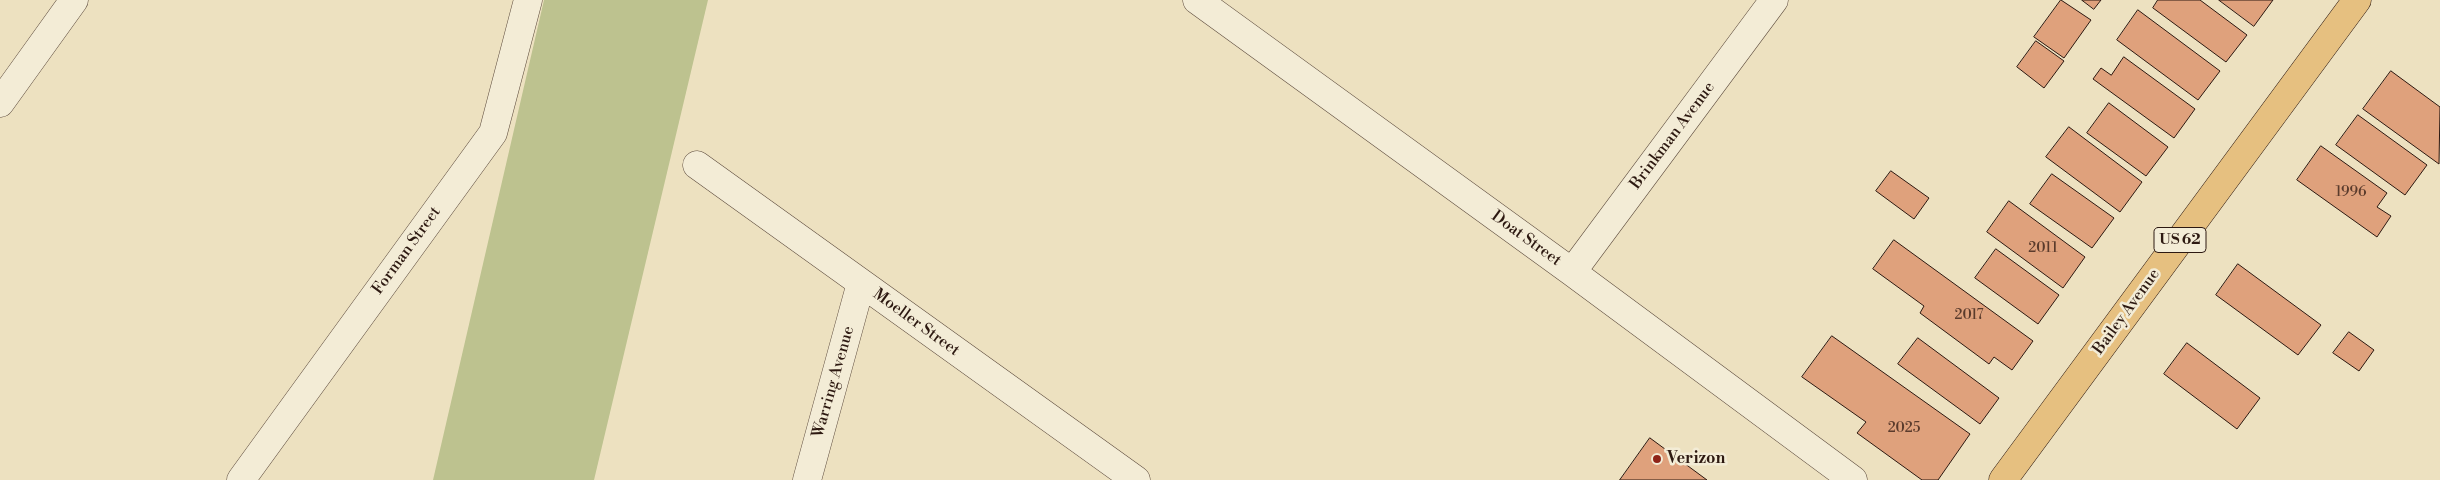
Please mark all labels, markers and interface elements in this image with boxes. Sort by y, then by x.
street label: Brinkman Avenue [1626,79,1720,193]
house number: 1996 [2336,185,2366,201]
street label: Forman Street [369,203,445,299]
street label: Doat Street [1487,207,1565,271]
road number: US 62 [2154,228,2206,252]
house number: 2011 [2028,241,2058,257]
street label: Bailey Avenue [2089,265,2165,359]
street label: Moeller Street [869,285,963,361]
house number: 2017 [1954,308,1984,324]
street label: Warring Avenue [809,324,859,440]
house number: 2025 [1888,421,1920,437]
place label: Verizon [1667,449,1725,469]
marker: Verizon [1651,453,1663,465]

